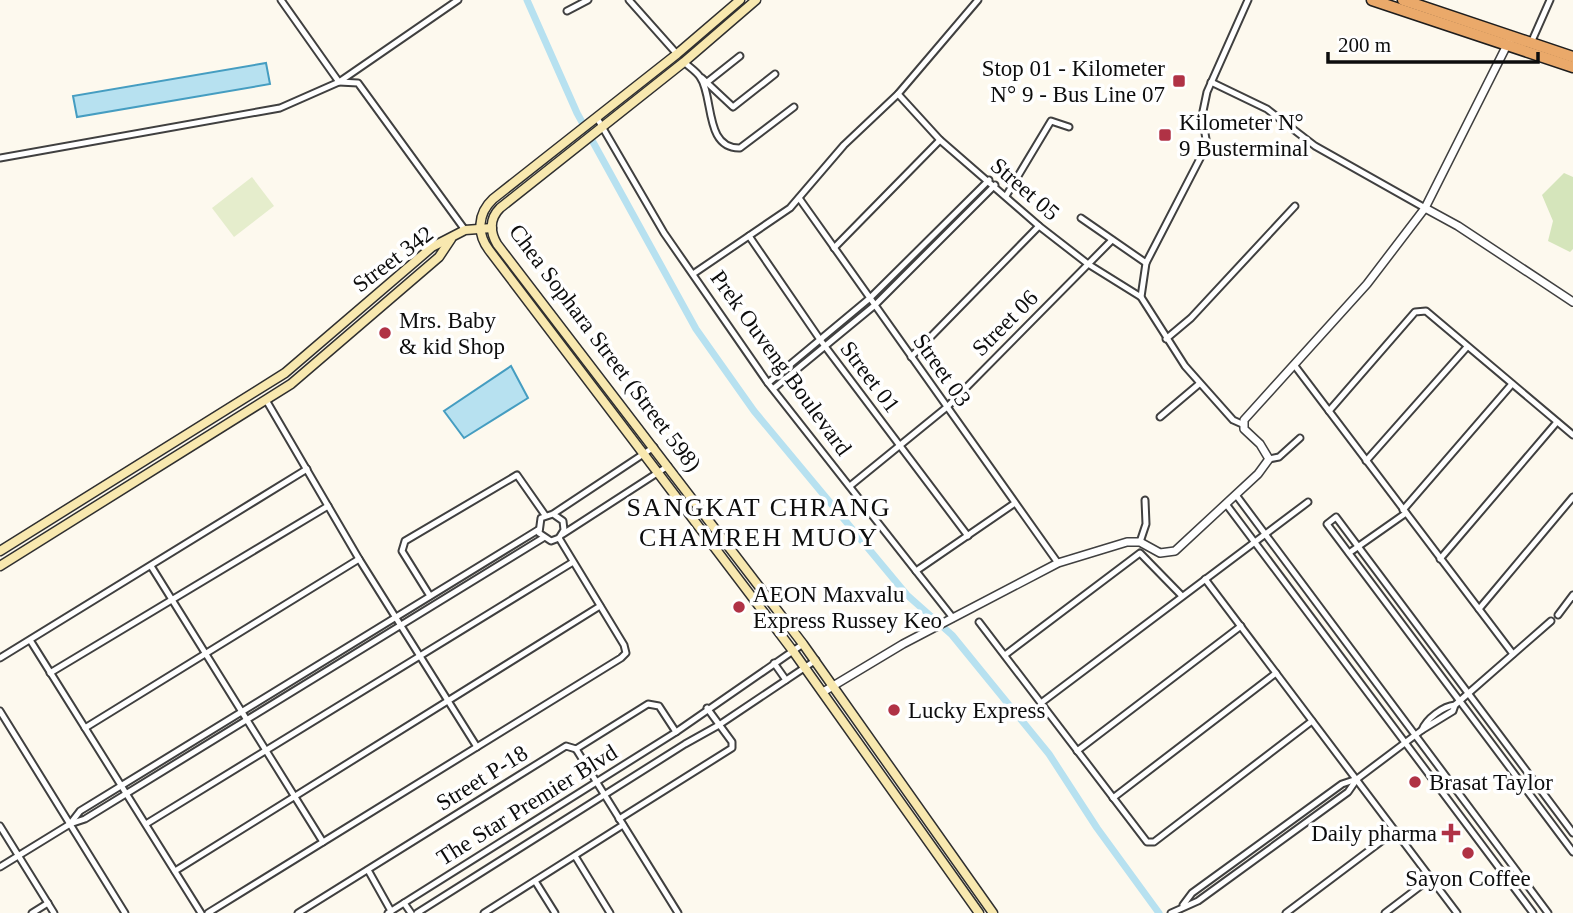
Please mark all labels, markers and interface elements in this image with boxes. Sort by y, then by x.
scale bar [1328,21,1538,65]
text: 200 m [1338,33,1391,57]
place label: Stop 01 - Kilometer N° 9 - Bus Line 07 [982,56,1165,107]
marker: Stop 01 - Kilometer N° 9 - Bus Line 07 [1171,73,1187,89]
place label: Kilometer N° 9 Busterminal [1179,110,1309,161]
marker: Kilometer N° 9 Busterminal [1157,127,1173,143]
street label: Street 05 [986,153,1064,225]
street label: Chea Sophara Street (Street 598) [504,220,706,476]
street label: Street 342 [348,221,438,297]
street label: Prek Ouveng Boulevard [706,266,857,461]
street label: Street 06 [967,285,1043,361]
place label: Mrs. Baby & kid Shop [399,308,505,359]
marker: Mrs. Baby & kid Shop [377,325,393,341]
street label: Street 03 [908,329,976,411]
street label: Street 01 [835,337,905,417]
district label: SANGKAT CHRANG CHAMREH MUOY [626,493,892,552]
place label: AEON Maxvalu Express Russey Keo [753,582,942,633]
marker: AEON Maxvalu Express Russey Keo [731,599,747,615]
place label: Lucky Express [908,698,1045,723]
marker: Lucky Express [886,702,902,718]
street label: The Star Premier Blvd [432,739,622,871]
street label: Street P-18 [432,740,532,816]
place label: Brasat Taylor [1429,770,1553,795]
marker: Brasat Taylor [1407,774,1423,790]
place label: Daily pharma [1311,821,1437,846]
marker: Daily pharma [1443,825,1459,841]
marker: Sayon Coffee [1460,845,1476,861]
place label: Sayon Coffee [1405,866,1531,891]

